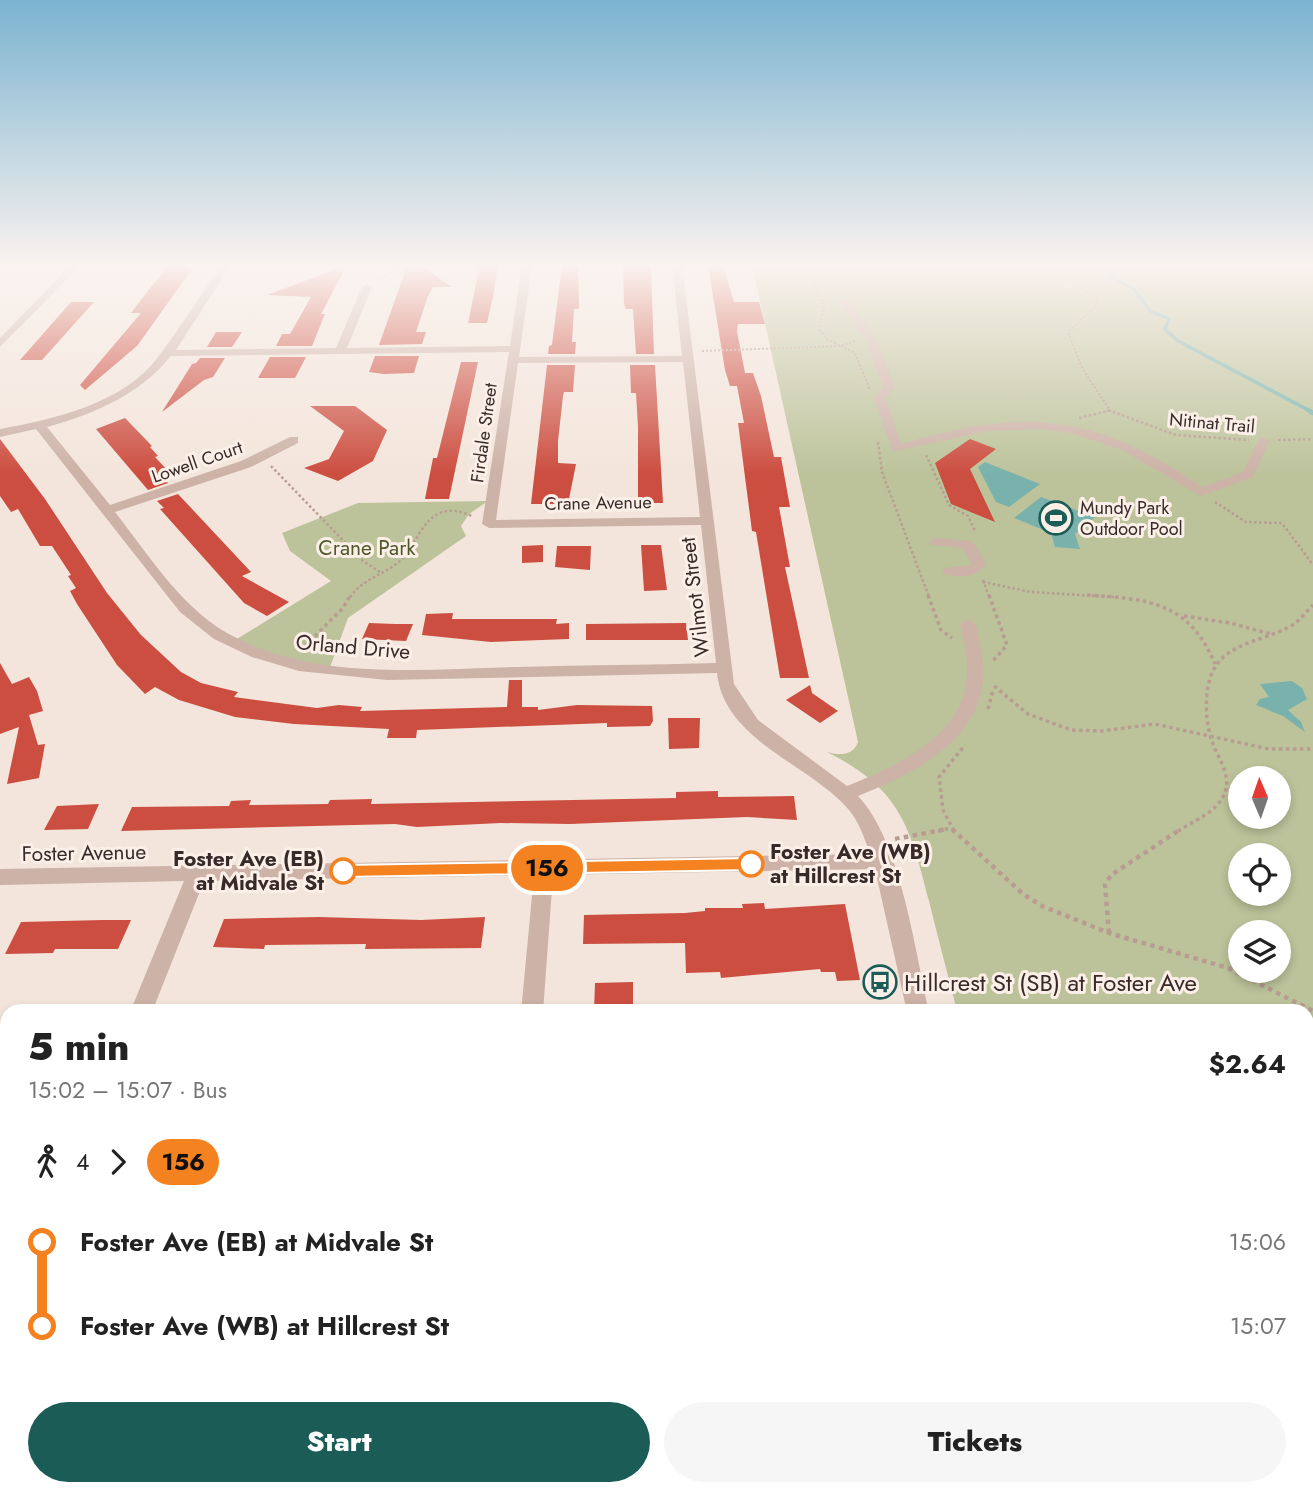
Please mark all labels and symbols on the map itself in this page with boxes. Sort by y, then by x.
street label: Firdale Street [464,381,504,485]
street label: Nitinat Trail [1168,406,1256,440]
street label: Lowell Court [148,434,247,490]
street label: Crane Avenue [544,489,652,517]
place label: Mundy Park Outdoor Pool [1080,495,1183,542]
sports icon: Mundy Park Outdoor Pool [1037,499,1075,537]
park label: Crane Park [318,533,416,563]
street label: Wilmot Street [673,535,717,659]
street label: Orland Drive [295,627,412,667]
north arrow [1228,766,1292,830]
street label: Foster Avenue [21,837,147,869]
place label: Foster Ave (WB) at Hillcrest St [770,837,931,891]
place label: Foster Ave (EB) at Midvale St [173,844,324,898]
line badge: 156 [507,845,587,891]
marker: Foster Ave (WB) at Hillcrest St [738,851,764,877]
marker: Foster Ave (EB) at Midvale St [330,858,356,884]
bus stop icon: Hillcrest St (SB) at Foster Ave [861,963,899,1001]
place label: Hillcrest St (SB) at Foster Ave [904,965,1197,1000]

